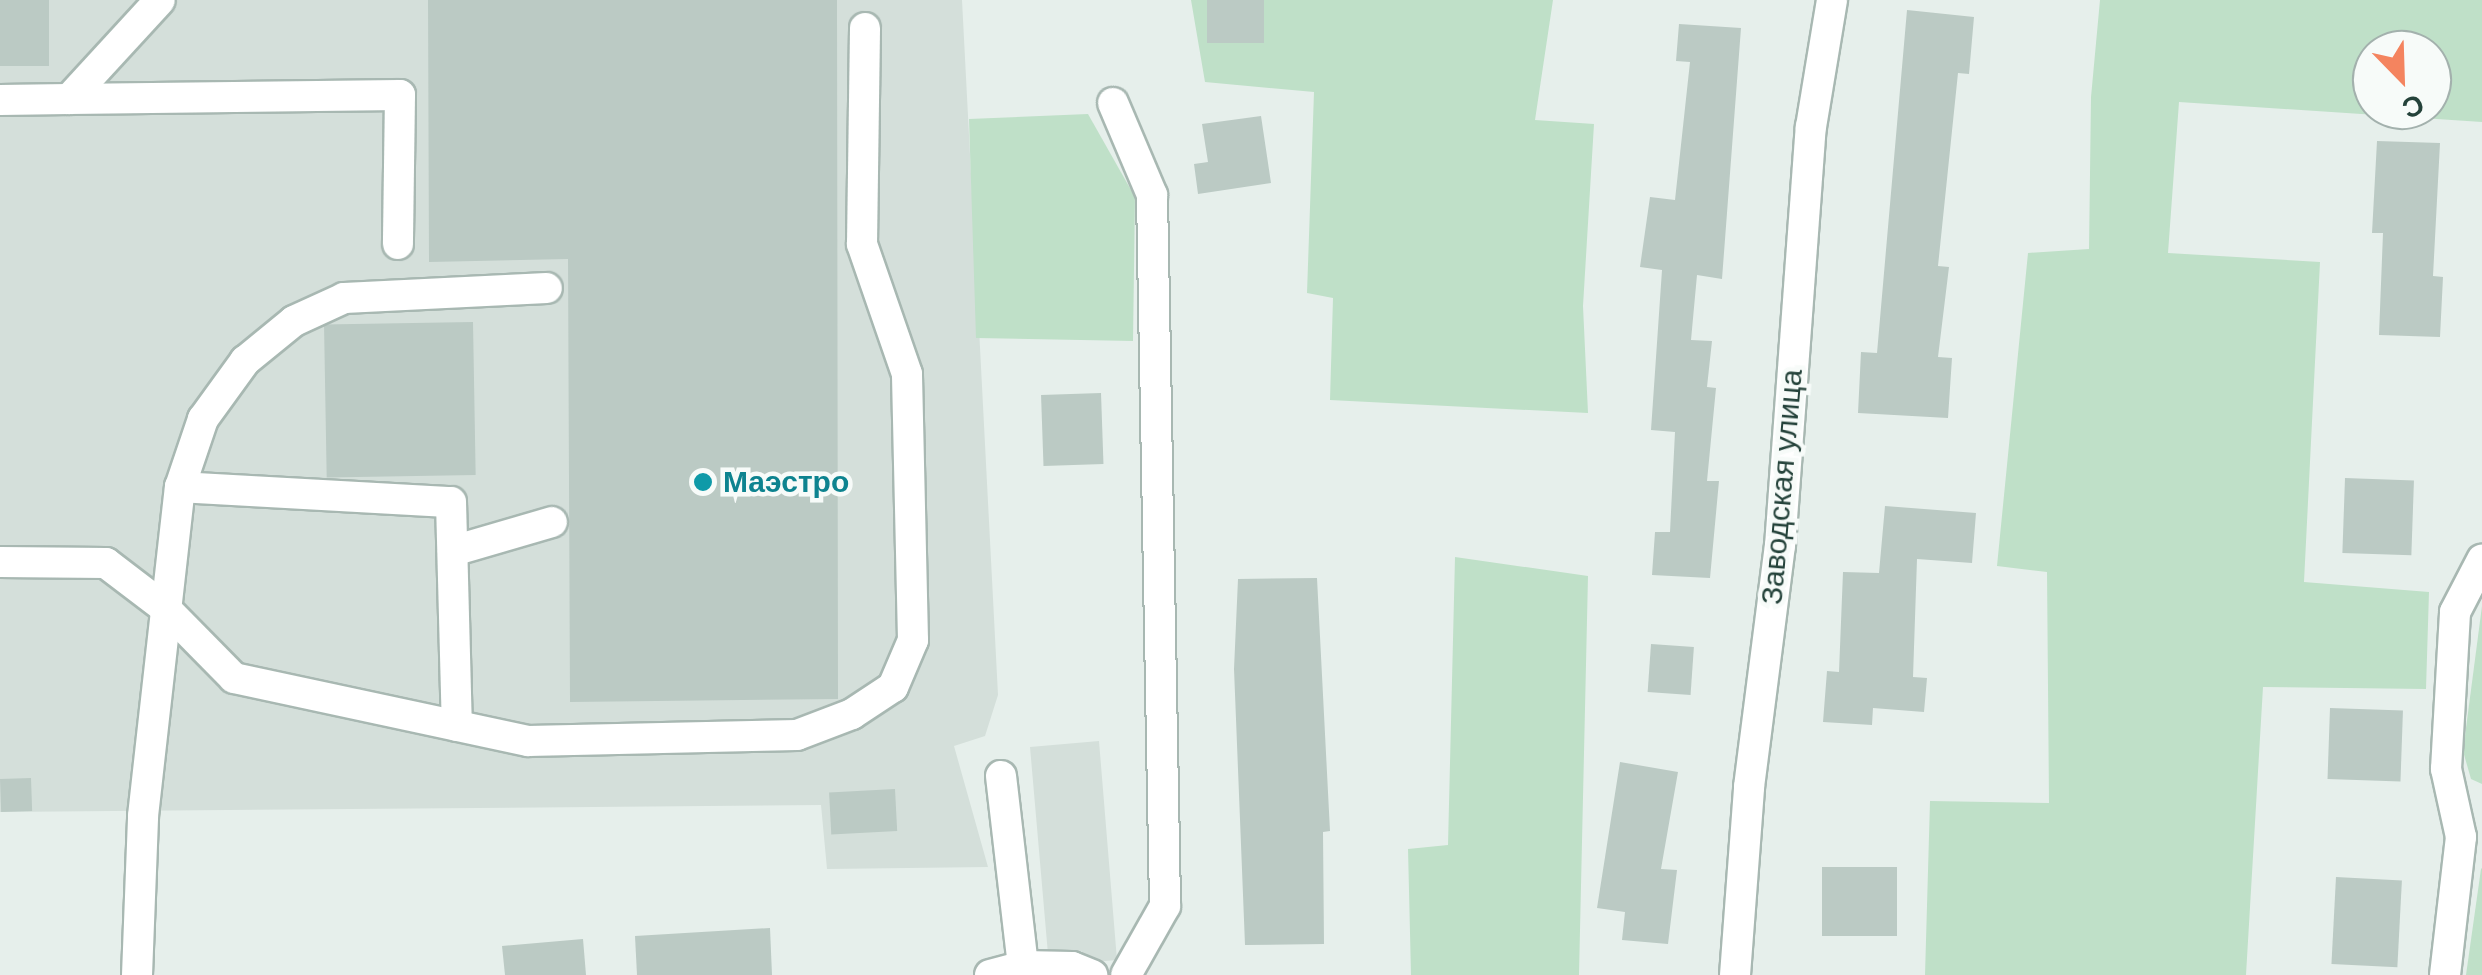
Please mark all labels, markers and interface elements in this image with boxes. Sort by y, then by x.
north arrow [2352,30,2452,130]
text: С [2397,85,2430,127]
street label: Заводская улица [1754,368,1810,606]
place label: Маэстро [723,464,849,500]
marker: Маэстро [692,471,714,493]

